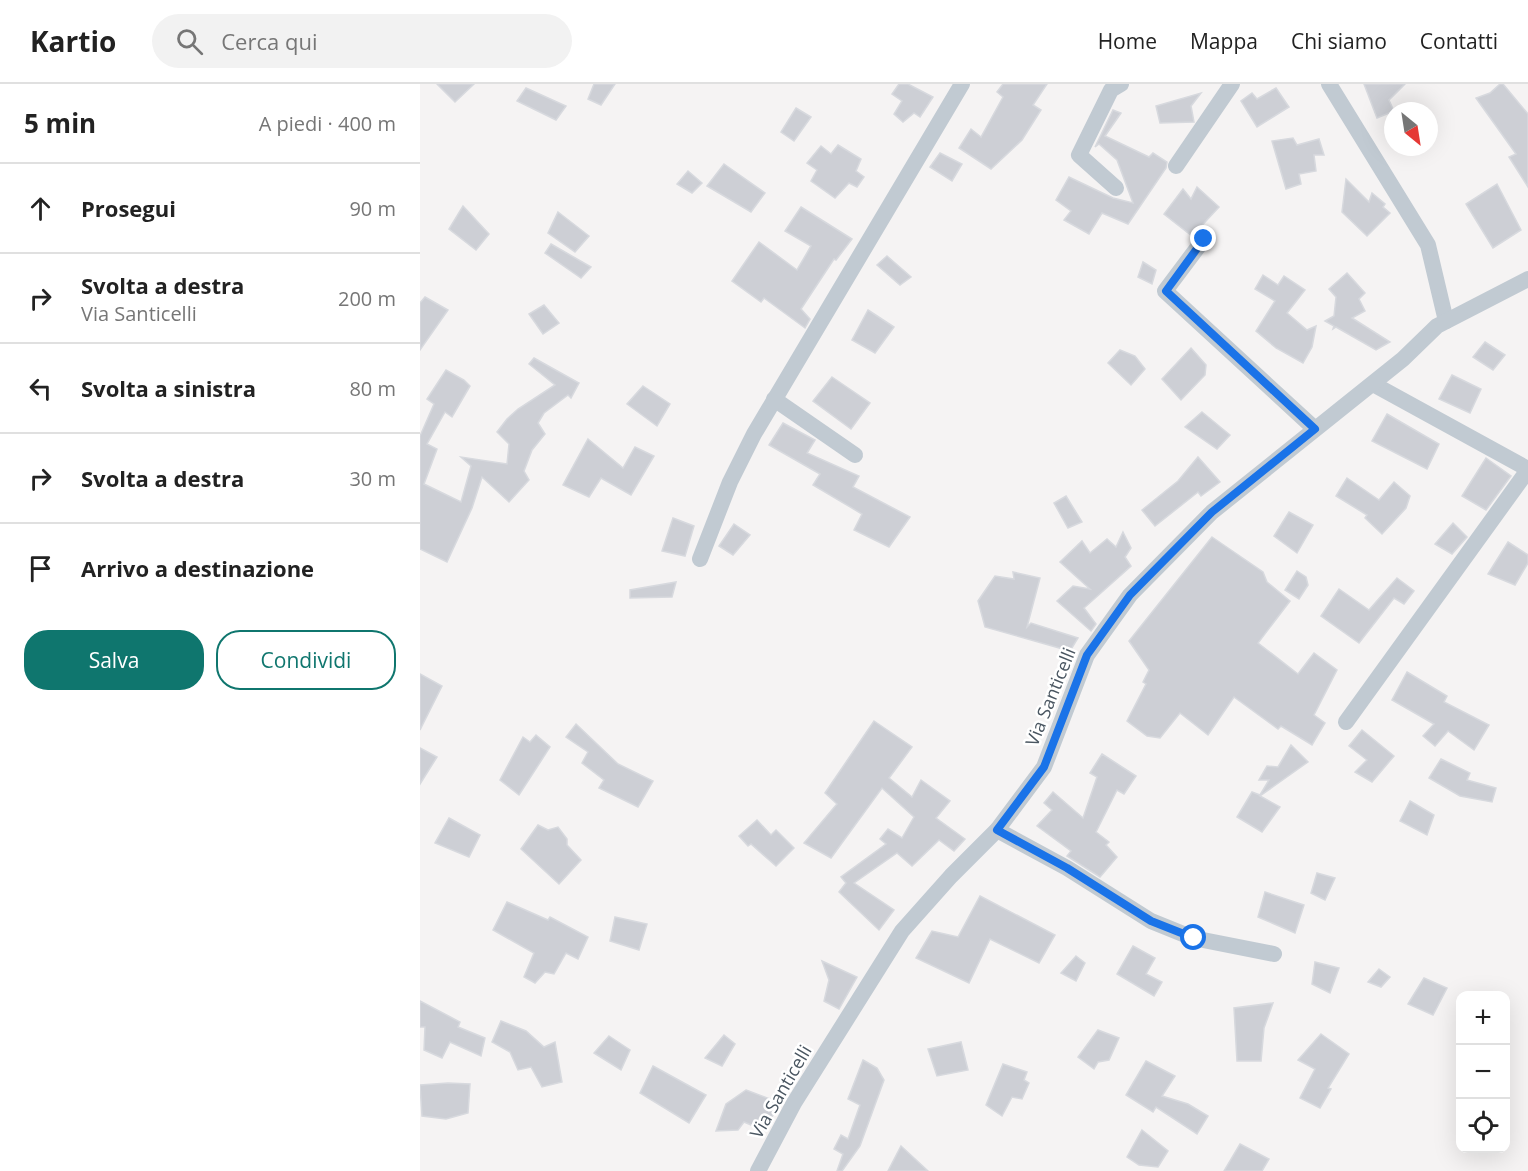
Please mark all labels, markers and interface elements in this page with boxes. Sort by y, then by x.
search box [152,14,572,68]
text: Kartio [30,22,116,60]
icon: search [173,25,206,58]
text: Cerca qui [221,26,317,56]
text: Home [1098,27,1157,55]
text: Mappa [1190,27,1258,55]
text: Chi siamo [1291,27,1387,55]
text: Contatti [1420,27,1498,55]
north arrow [1384,102,1438,156]
text: 5 min [24,105,96,141]
text: A piedi · 400 m [259,110,396,137]
icon: ahead [24,192,57,225]
text: Prosegui [81,193,176,223]
text: 90 m [349,195,396,222]
route end [1190,225,1216,251]
text: Svolta a destra [81,270,244,300]
icon: right [24,282,57,315]
text: 200 m [338,285,396,312]
text: Via Santicelli [81,300,197,327]
icon: left [24,372,57,405]
text: Svolta a sinistra [81,373,256,403]
text: 80 m [349,375,396,402]
icon: right [24,462,57,495]
text: Svolta a destra [81,463,244,493]
text: 30 m [349,465,396,492]
icon: arrive [24,552,57,585]
text: Arrivo a destinazione [81,553,314,583]
button: Salva [24,630,204,690]
button: Condividi [216,630,396,690]
street label: Via Santicelli [1019,644,1081,749]
route start [1180,924,1206,950]
map controls [1456,991,1510,1153]
button: + [1456,991,1510,1045]
street label: Via Santicelli [744,1040,817,1143]
button: − [1456,1045,1510,1099]
button: locate [1456,1099,1510,1153]

